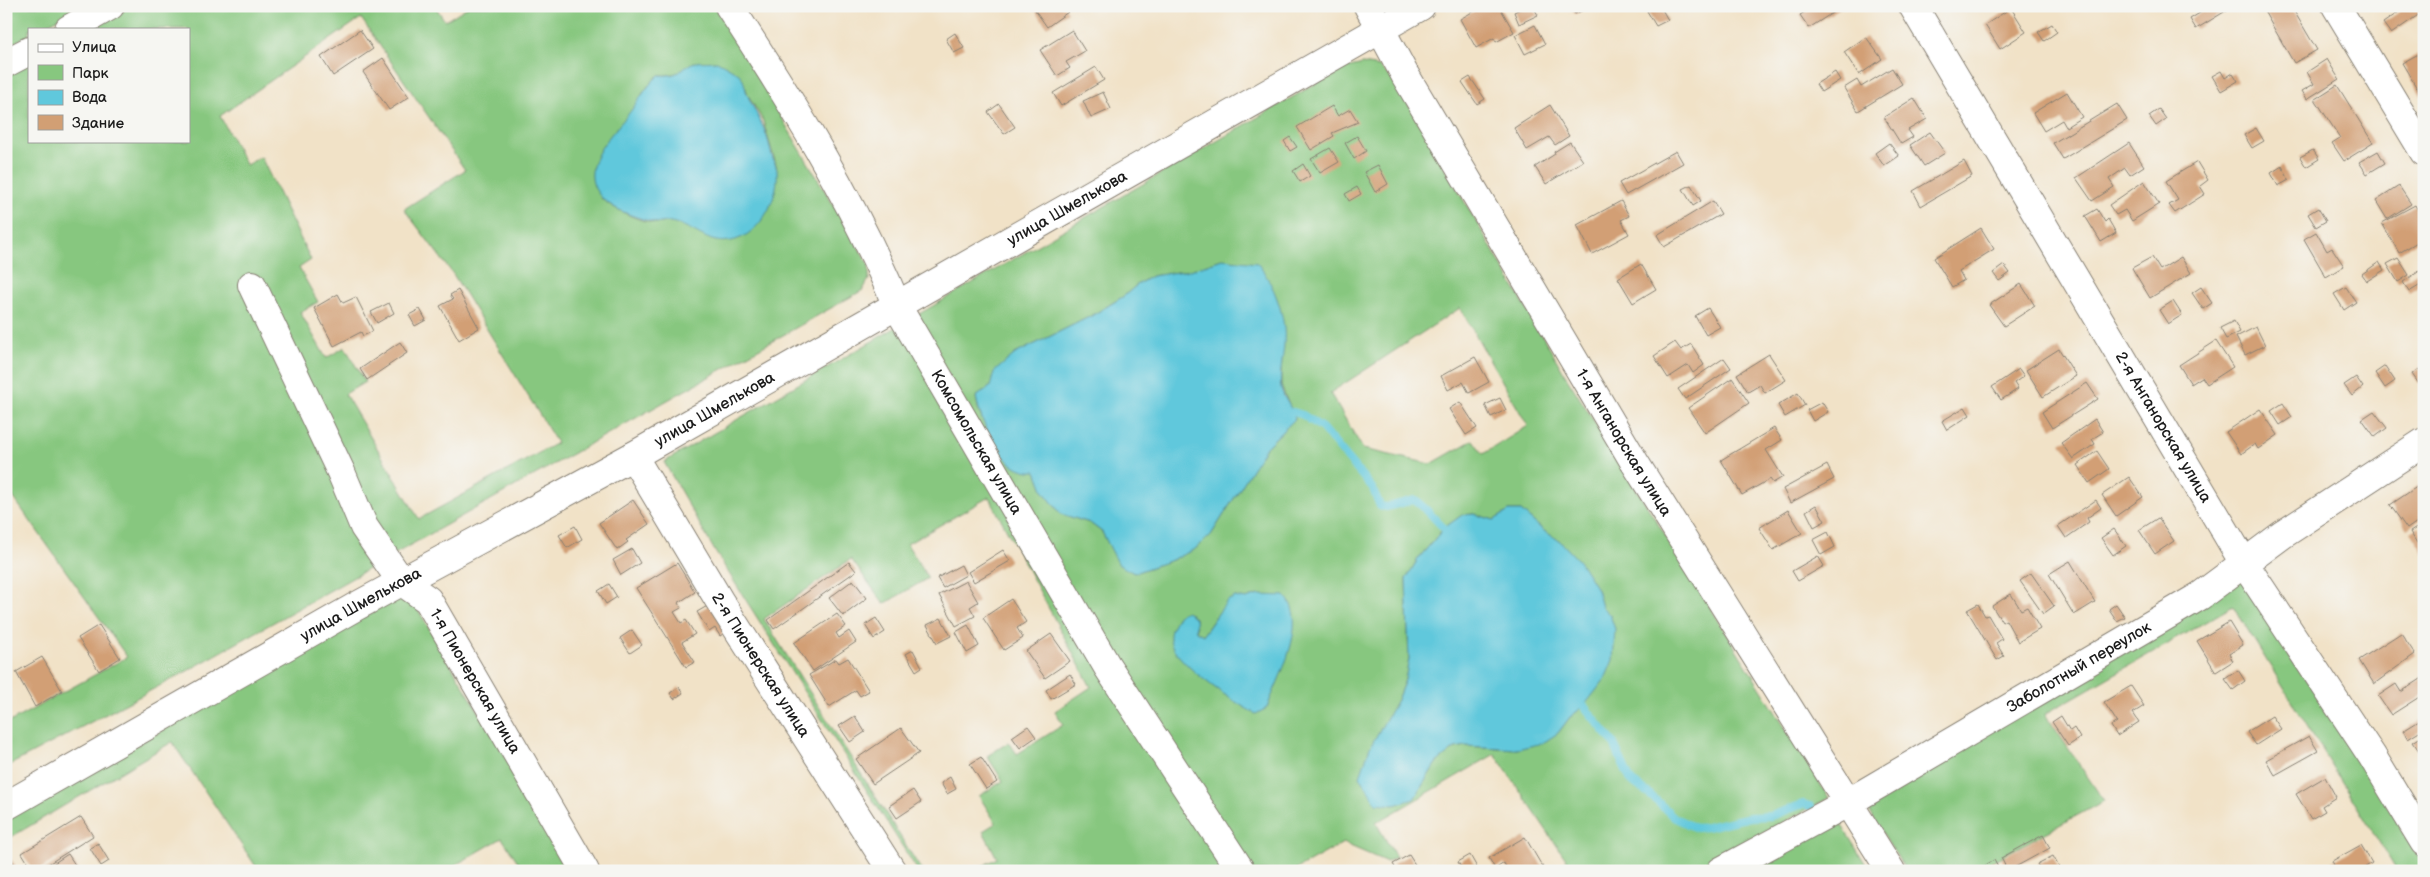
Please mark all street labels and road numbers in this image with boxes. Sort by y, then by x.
street label: улица Шмелькова [1004,166,1131,250]
street label: 2-я Анганорская улица [2111,348,2216,507]
street label: 1-я Анганорская улица [1572,365,1676,520]
street label: Комсомольская улица [927,366,1026,518]
street label: улица Шмелькова [651,367,778,451]
street label: улица Шмелькова [297,563,425,646]
street label: 2-я Пионерская улица [707,589,814,741]
street label: 1-я Пионерская улица [426,605,525,758]
street label: Заболотный переулок [2003,617,2155,717]

